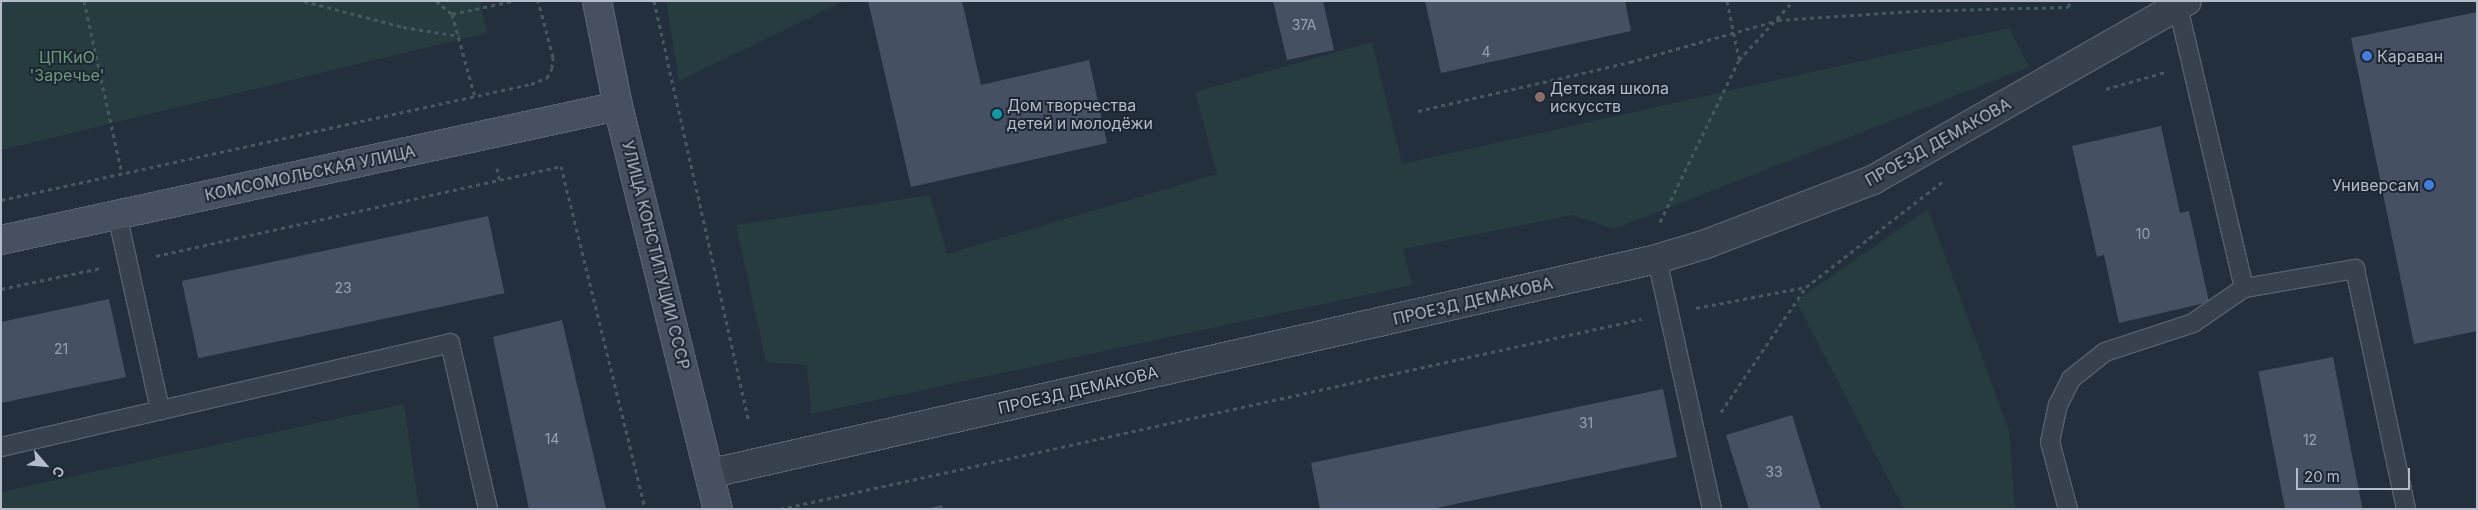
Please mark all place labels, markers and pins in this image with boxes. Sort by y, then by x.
place label: Караван [2377,46,2443,66]
marker: Караван [2361,50,2373,62]
place label: Детская школа искусств [1550,78,1669,116]
marker: Детская школа искусств [1534,91,1546,103]
place label: Дом творчества детей и молодёжи [1007,95,1153,133]
marker: Дом творчества детей и молодёжи [991,108,1003,120]
place label: Универсам [2332,175,2419,195]
marker: Универсам [2423,179,2435,191]

